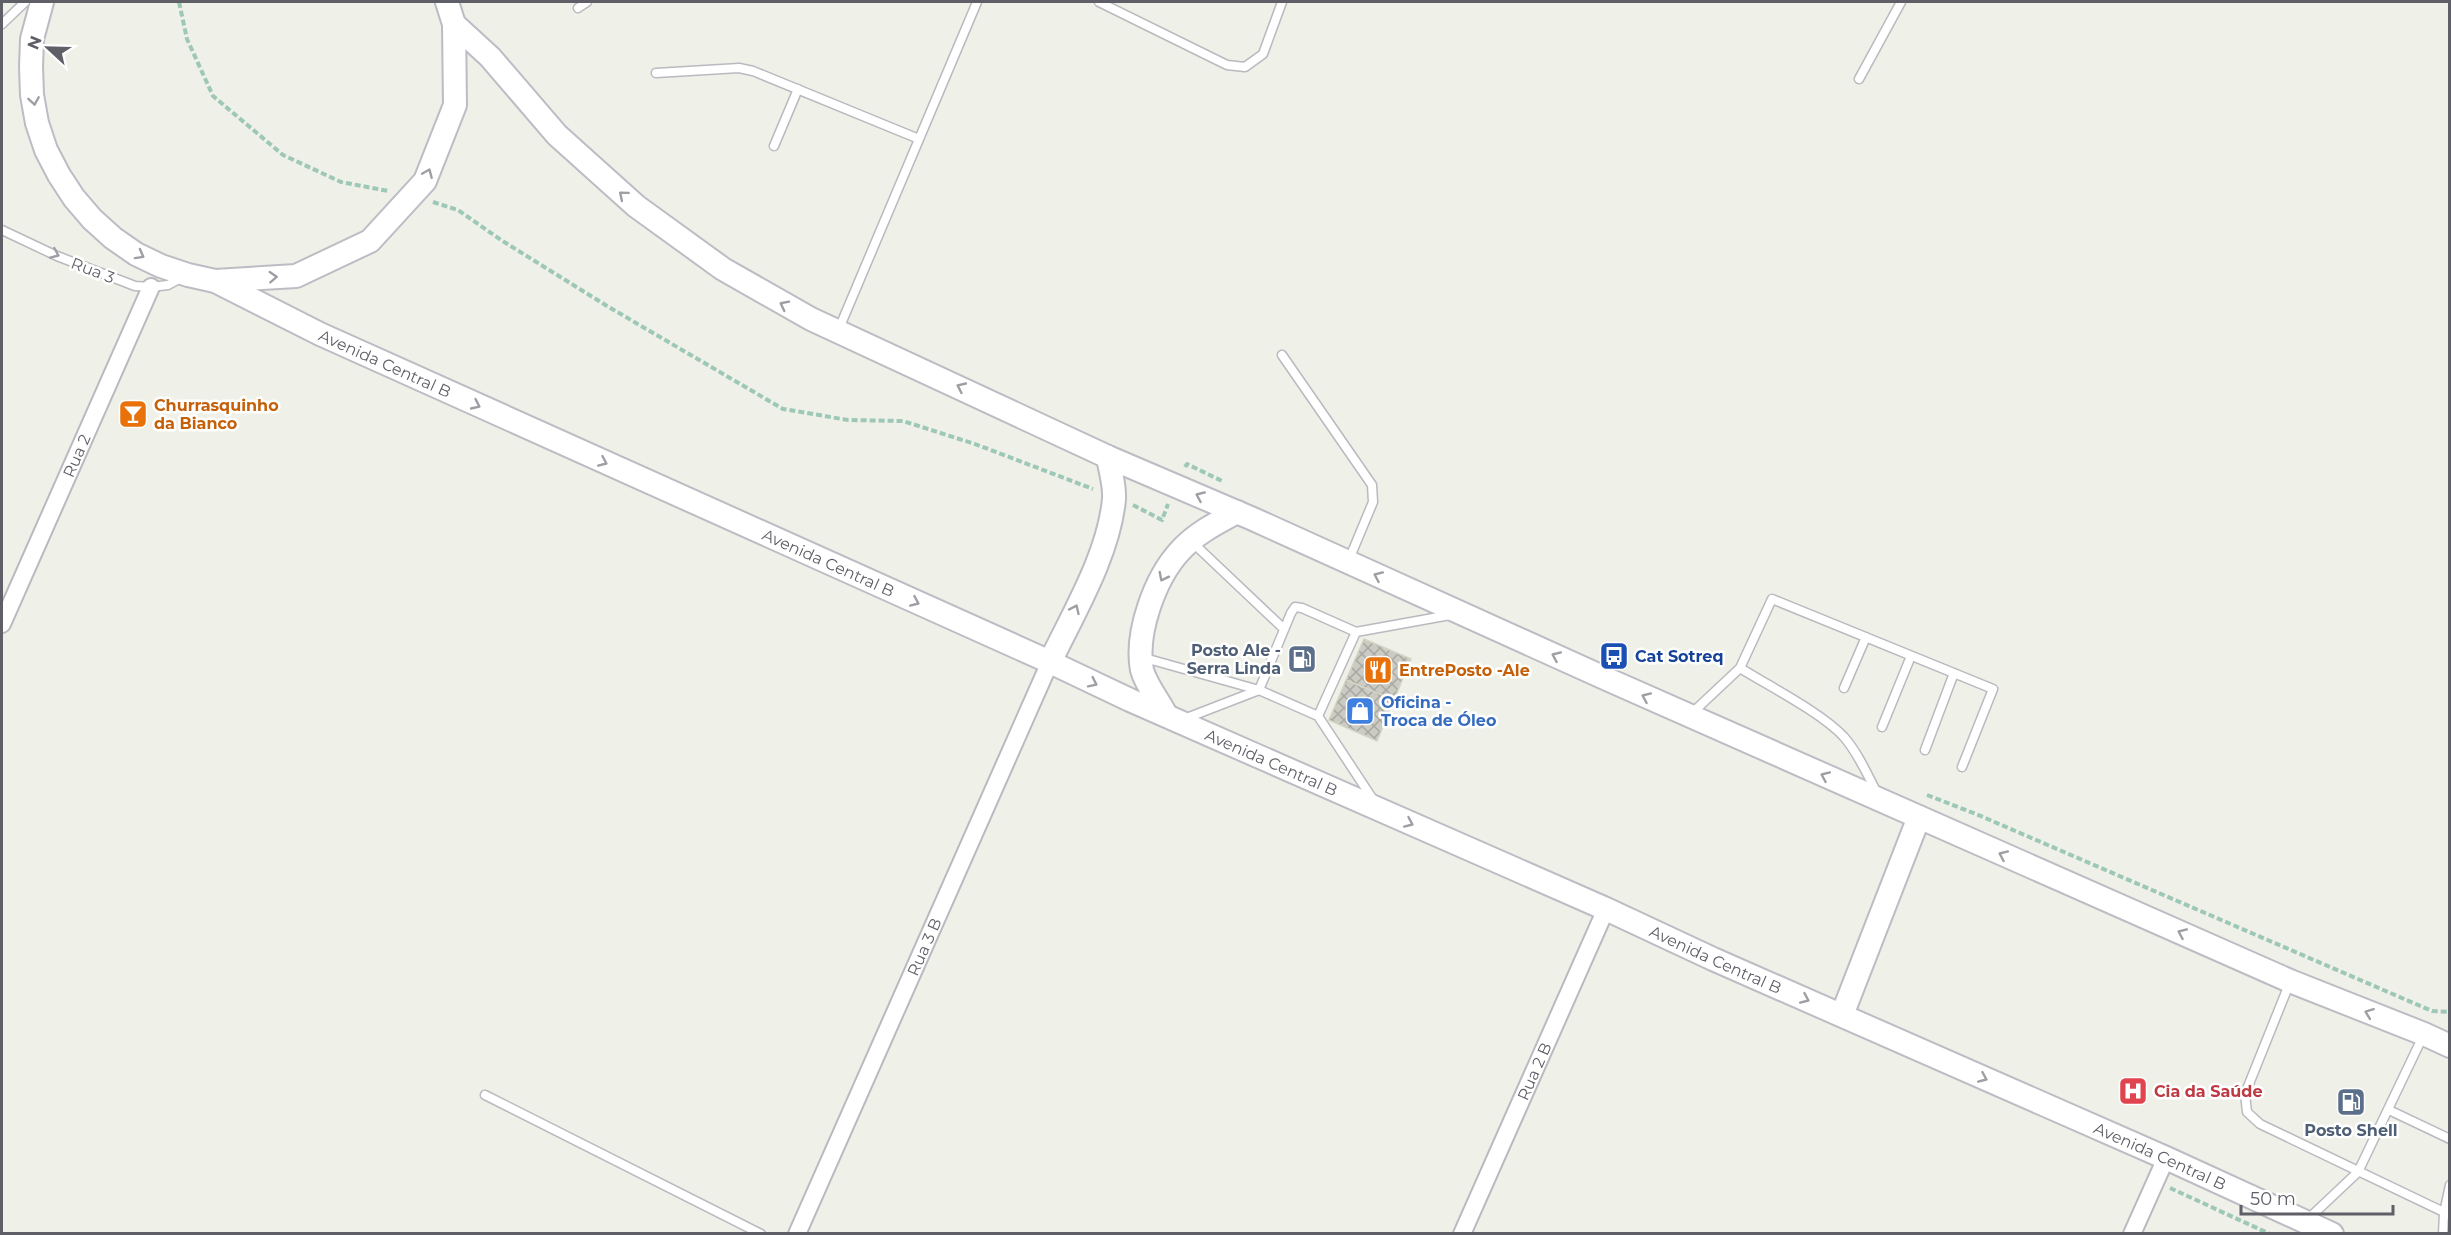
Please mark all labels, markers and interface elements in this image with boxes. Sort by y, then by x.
north arrow [18,18,78,78]
text: N [23,33,46,52]
one-way arrow [27,96,39,105]
one-way arrow [421,168,433,179]
one-way arrow [619,191,630,202]
one-way arrow [48,247,59,259]
one-way arrow [134,248,144,259]
street label: Rua 3 [68,254,117,287]
one-way arrow [269,271,278,284]
one-way arrow [779,300,790,312]
street label: Avenida Central B [316,326,454,402]
one-way arrow [956,383,967,395]
place label: Churrasquinho da Bianco [154,396,279,433]
bar icon: Churrasquinho da Bianco [117,398,149,430]
one-way arrow [470,398,481,410]
street label: Rua 2 [59,431,95,480]
one-way arrow [597,455,608,467]
one-way arrow [1196,491,1207,503]
street label: Avenida Central B [759,525,897,601]
one-way arrow [1159,571,1171,582]
one-way arrow [1374,571,1385,583]
one-way arrow [909,595,920,607]
one-way arrow [1068,605,1080,616]
bus stop icon: Cat Sotreq [1598,640,1630,672]
place label: Posto Ale - Serra Linda [1187,641,1281,678]
fuel station icon: Posto Ale - Serra Linda [1286,643,1318,675]
place label: Cat Sotreq [1635,647,1723,666]
one-way arrow [1551,652,1562,664]
restaurant icon: EntrePosto -Ale [1362,654,1394,686]
place label: EntrePosto -Ale [1399,661,1530,680]
one-way arrow [1086,675,1097,687]
one-way arrow [1642,692,1653,704]
place label: Oficina - Troca de Óleo [1381,693,1496,730]
shop icon: Oficina - Troca de Óleo [1344,695,1376,727]
street label: Avenida Central B [1202,725,1340,800]
one-way arrow [1820,771,1831,783]
one-way arrow [1403,815,1414,827]
one-way arrow [1999,850,2010,862]
street label: Rua 3 B [903,915,946,979]
street label: Avenida Central B [1646,922,1784,998]
one-way arrow [2177,929,2188,941]
one-way arrow [1798,992,1809,1004]
one-way arrow [2365,1007,2375,1020]
street label: Rua 2 B [1513,1040,1556,1103]
one-way arrow [1977,1070,1988,1082]
hospital icon: Cia da Saúde [2117,1075,2149,1107]
place label: Cia da Saúde [2154,1082,2263,1101]
fuel station icon: Posto Shell [2335,1086,2367,1118]
street label: Avenida Central B [2091,1119,2229,1194]
place label: Posto Shell [2304,1121,2398,1140]
scale bar [2241,1178,2392,1216]
text: 50 m [2250,1188,2296,1210]

